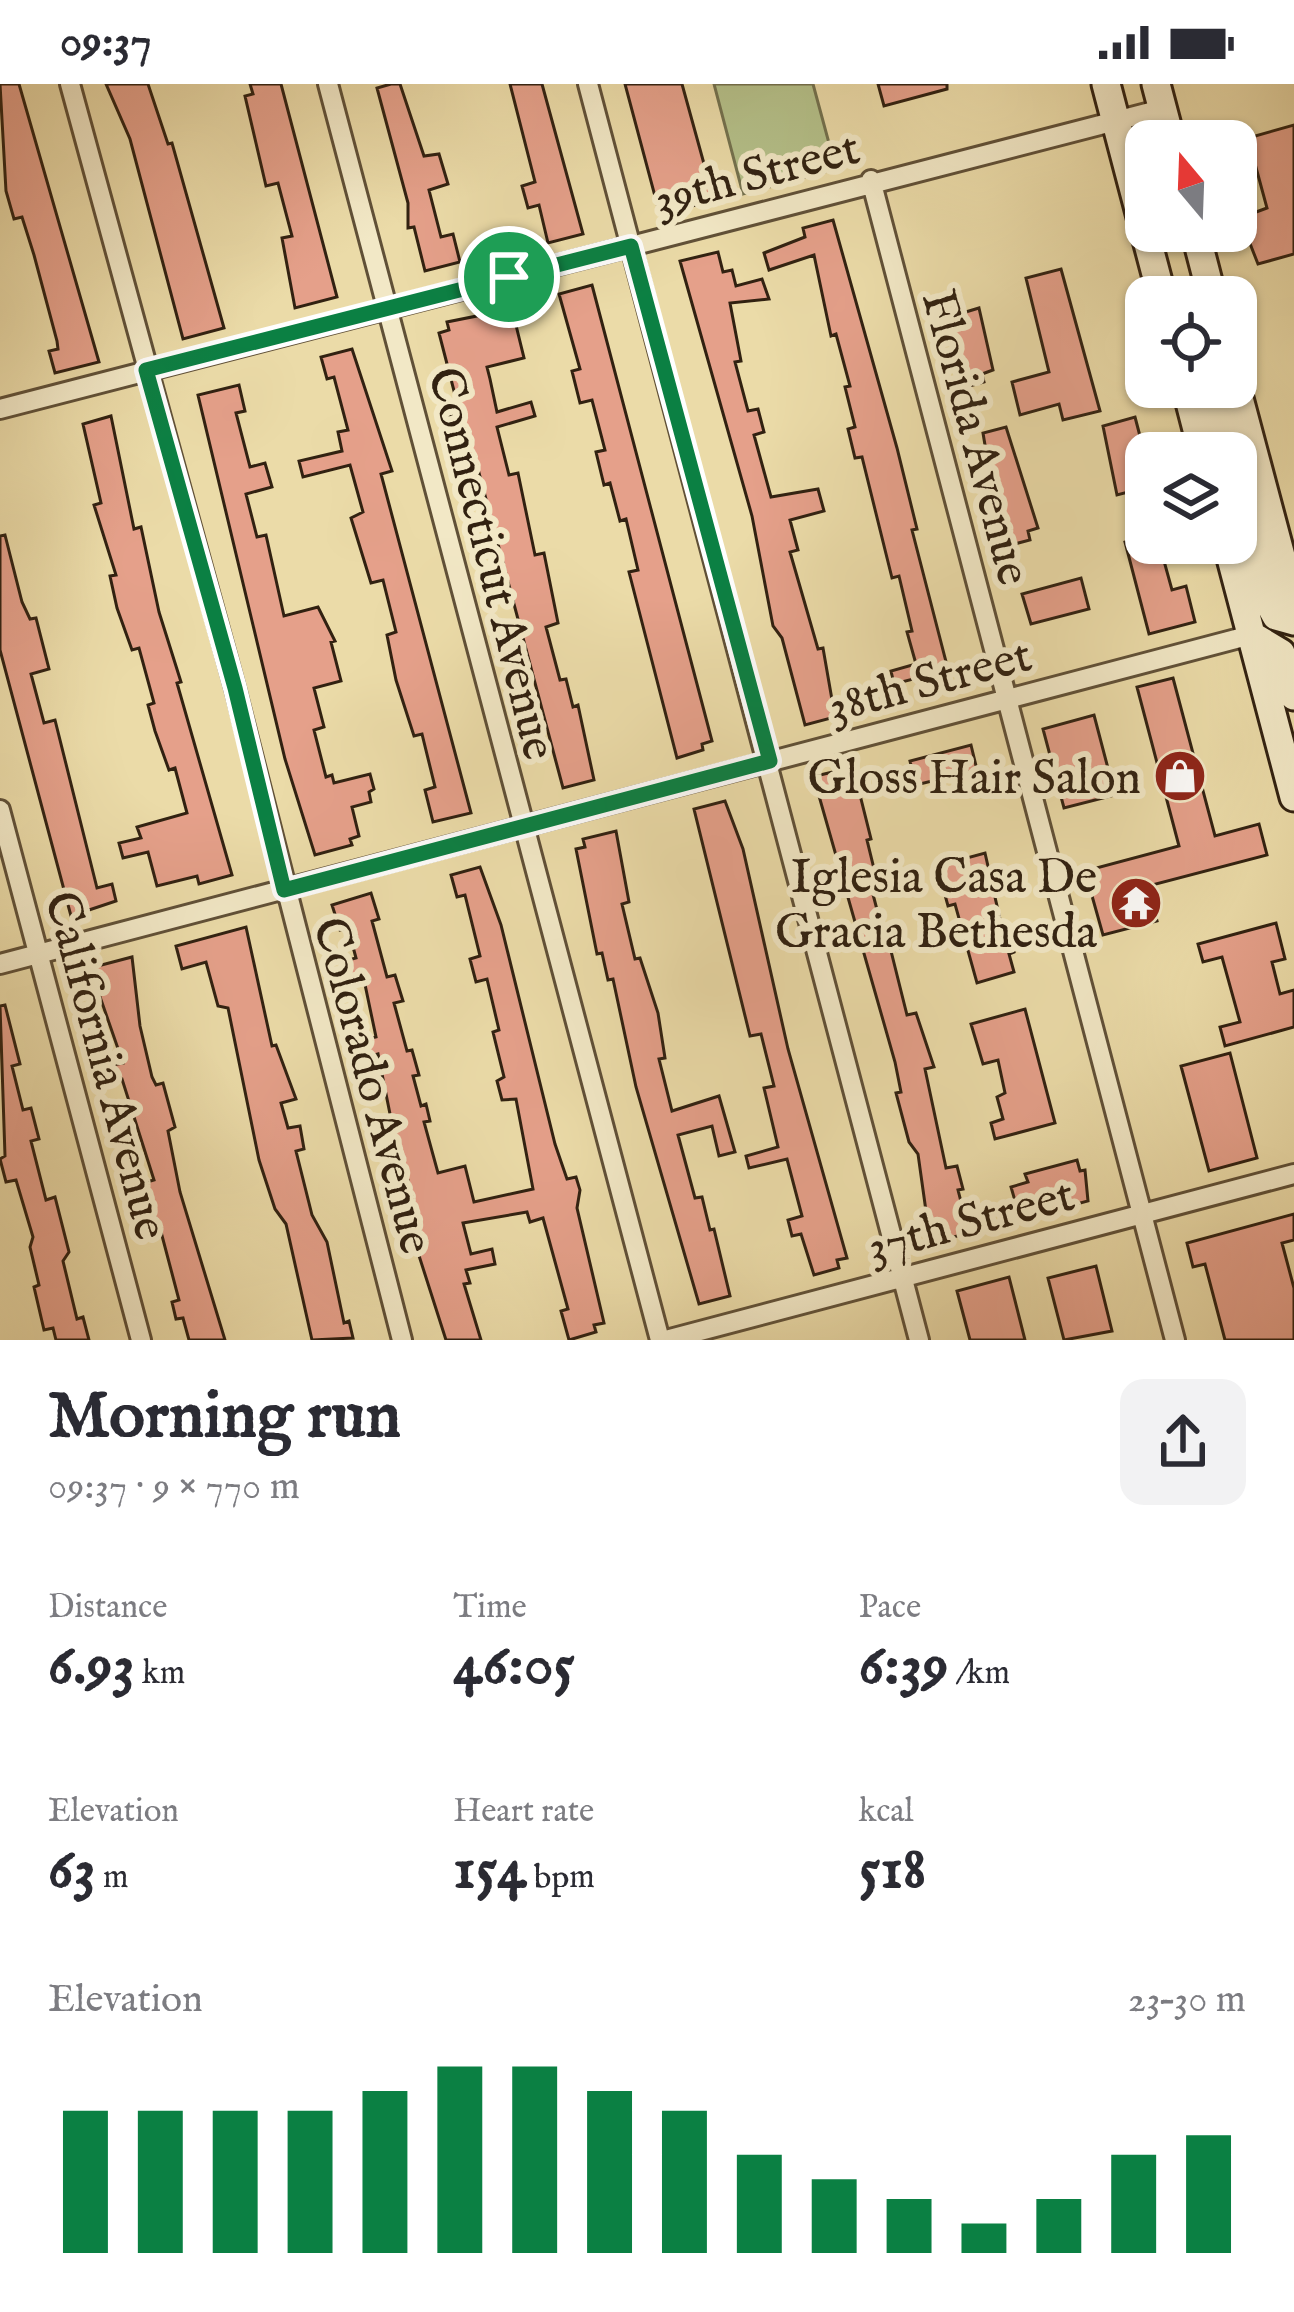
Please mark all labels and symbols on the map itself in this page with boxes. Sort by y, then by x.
street label: 39th Street [648,120,867,232]
north arrow [1125,120,1257,252]
pin [458,226,560,328]
street label: Florida Avenue [906,284,1042,592]
street label: Connecticut Avenue [412,362,568,766]
street label: 38th Street [822,627,1038,739]
shop icon: Gloss Hair Salon [1152,748,1208,804]
place label: Gloss Hair Salon [807,750,1141,810]
place label: Iglesia Casa De Gracia Bethesda [775,849,1097,964]
temple icon: Iglesia Casa De Gracia Bethesda [1108,875,1164,931]
street label: California Avenue [29,885,179,1247]
street label: Colorado Avenue [297,911,445,1261]
street label: 37th Street [861,1166,1081,1279]

